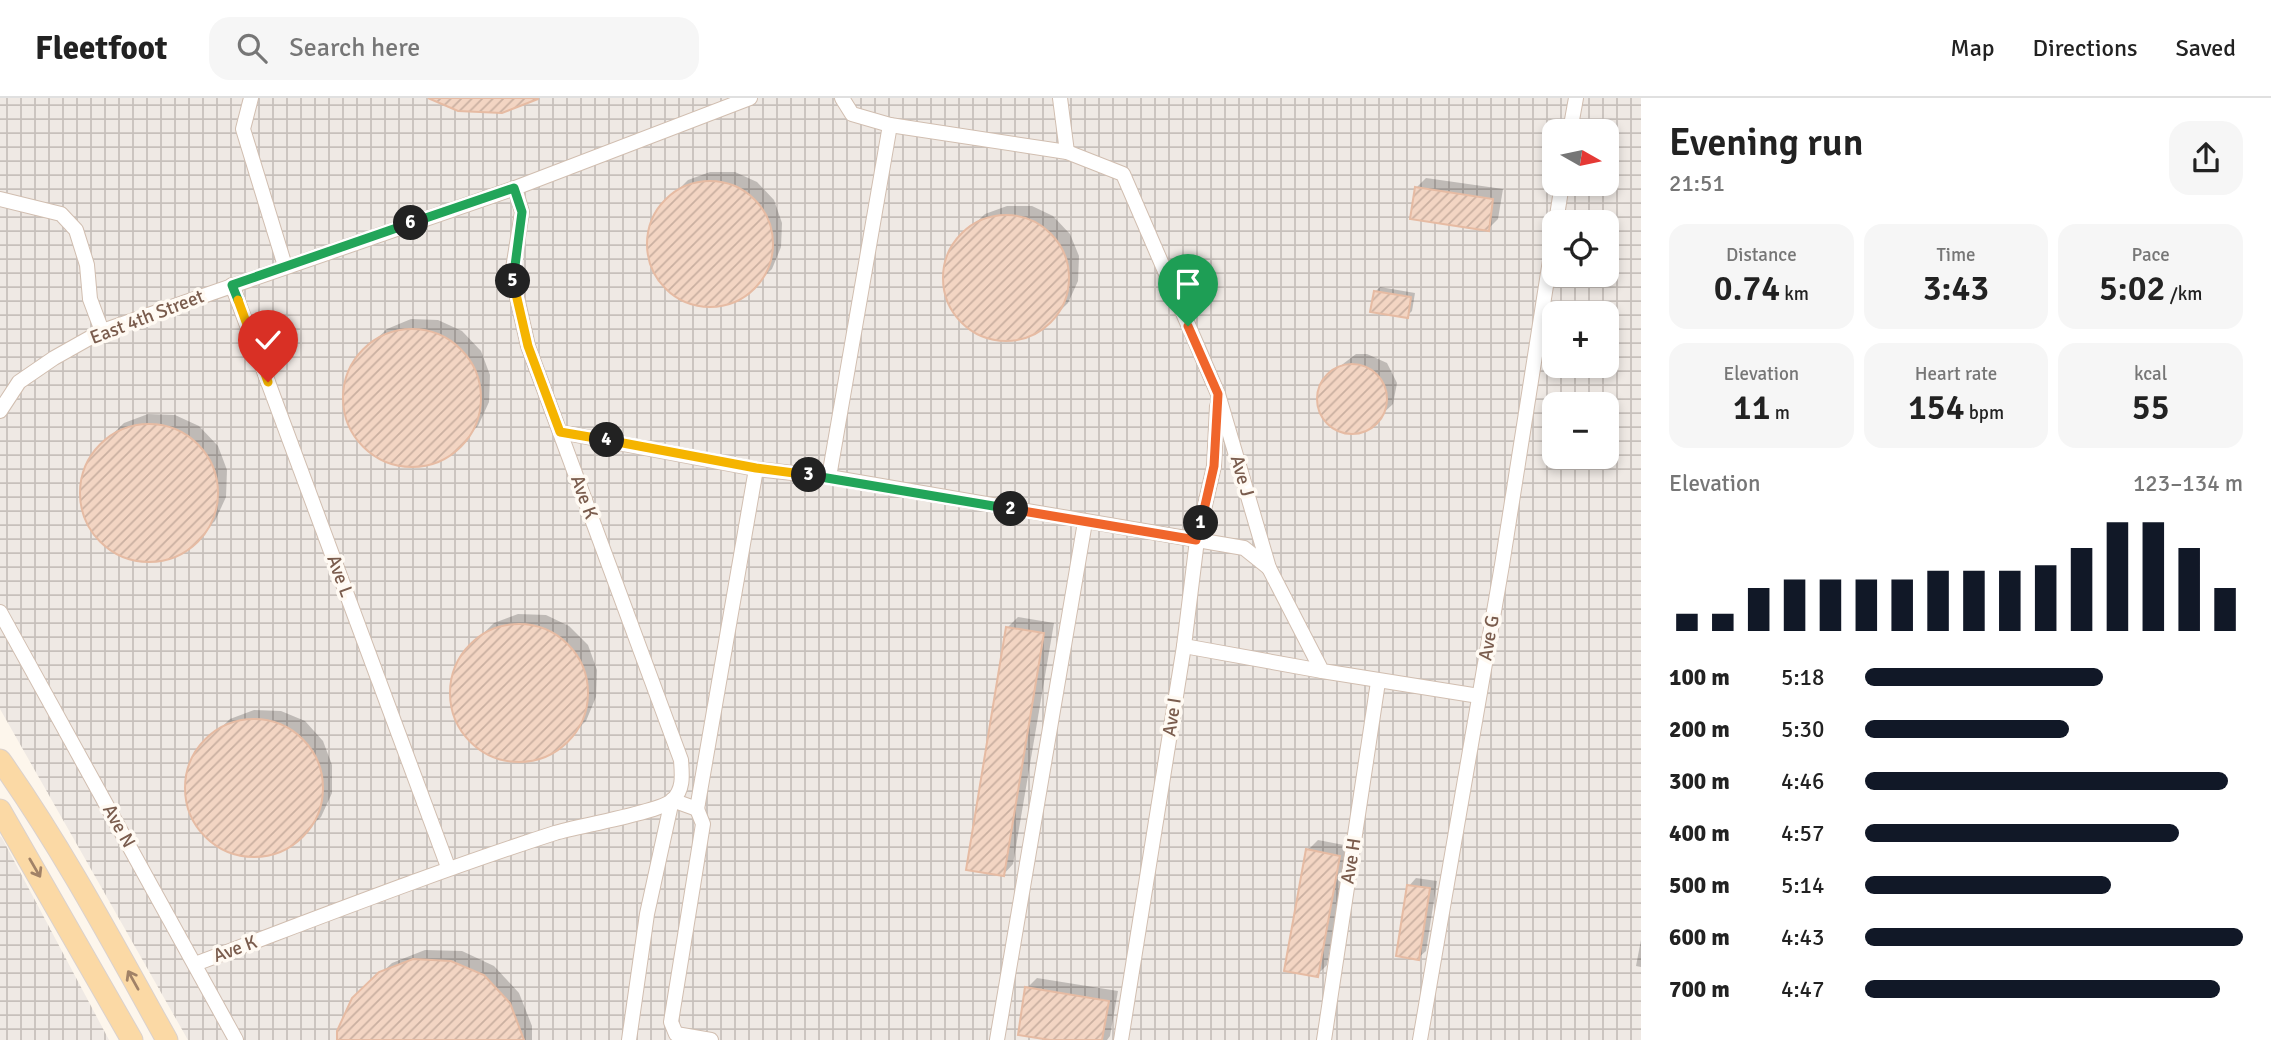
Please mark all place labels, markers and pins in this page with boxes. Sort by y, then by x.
pin: 6 [394,206,428,240]
pin [1158,254,1218,326]
pin: 5 [496,264,530,298]
pin [238,310,298,382]
pin: 4 [590,422,624,458]
pin: 3 [792,458,826,492]
pin: 2 [993,492,1028,526]
pin: 1 [1184,506,1218,540]

